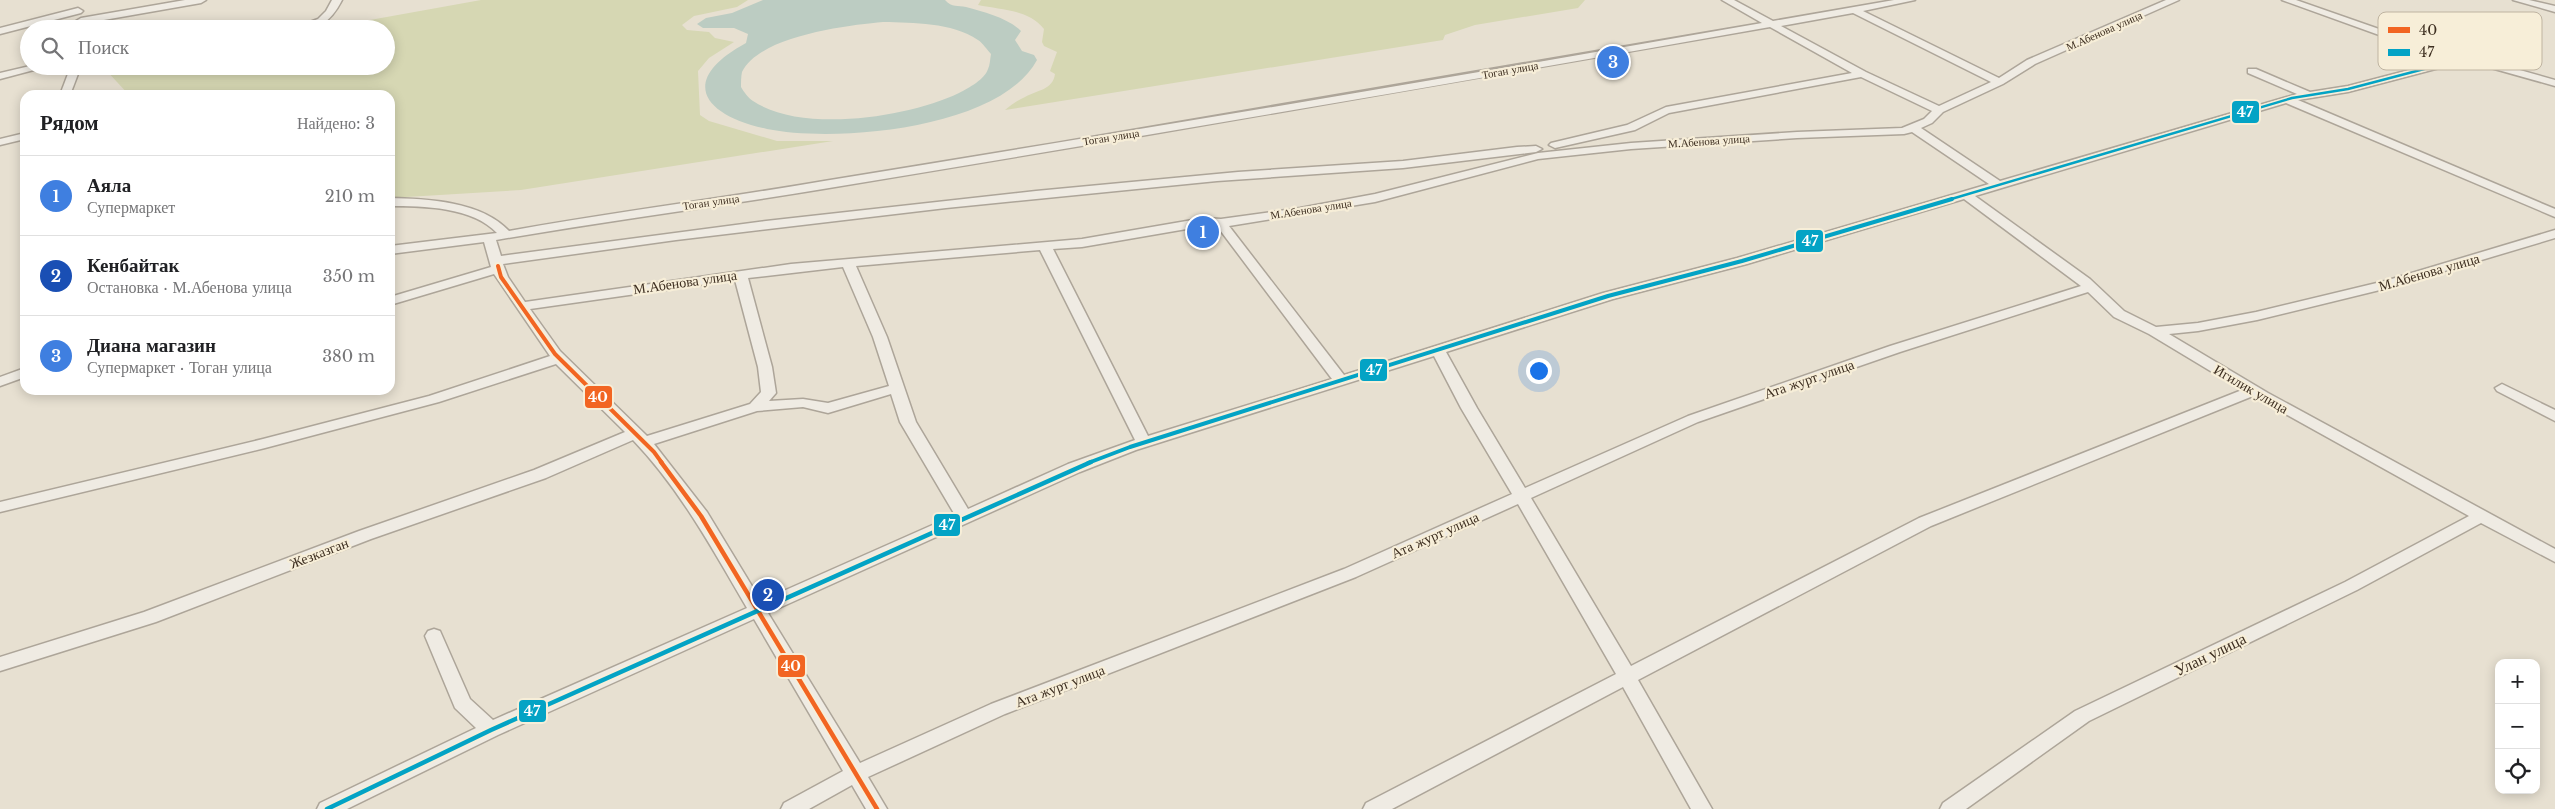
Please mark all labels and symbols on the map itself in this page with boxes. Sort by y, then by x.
street label: М.Абенова улица [2064,8,2144,54]
legend [2378,12,2542,70]
text: 40 [2419,21,2437,39]
pin: 3 [1597,43,1629,81]
text: 47 [2419,43,2435,61]
street label: Тоган улица [1481,58,1539,82]
line badge: 47 [2231,100,2260,124]
text: 47 [2237,103,2254,121]
street label: Тоган улица [1082,126,1140,148]
street label: М.Абенова улица [1668,131,1751,151]
street label: Тоган улица [682,191,740,213]
street label: М.Абенова улица [1269,196,1353,222]
pin: 1 [1187,213,1219,251]
line badge: 47 [1795,229,1824,253]
text: 47 [1802,232,1819,250]
street label: М.Абенова улица [2376,249,2482,295]
street label: М.Абенова улица [632,266,739,298]
street label: Ата журт улица [1762,355,1857,403]
line badge: 47 [1359,358,1388,382]
your location [1526,358,1552,384]
street label: Игилик улица [2210,360,2292,418]
text: 47 [1366,361,1383,379]
line badge: 40 [584,385,613,409]
text: 40 [588,388,608,406]
street label: Ата журт улица [1388,507,1482,562]
line badge: 47 [933,513,961,537]
text: 47 [939,516,956,534]
street label: Жезказган [287,533,351,572]
pin: 2 [752,576,784,614]
street label: Улан улица [2171,628,2249,680]
line badge: 40 [777,654,806,678]
text: 40 [781,657,801,675]
street label: Ата журт улица [1013,660,1108,711]
line badge: 47 [518,699,547,723]
text: 47 [524,702,541,720]

